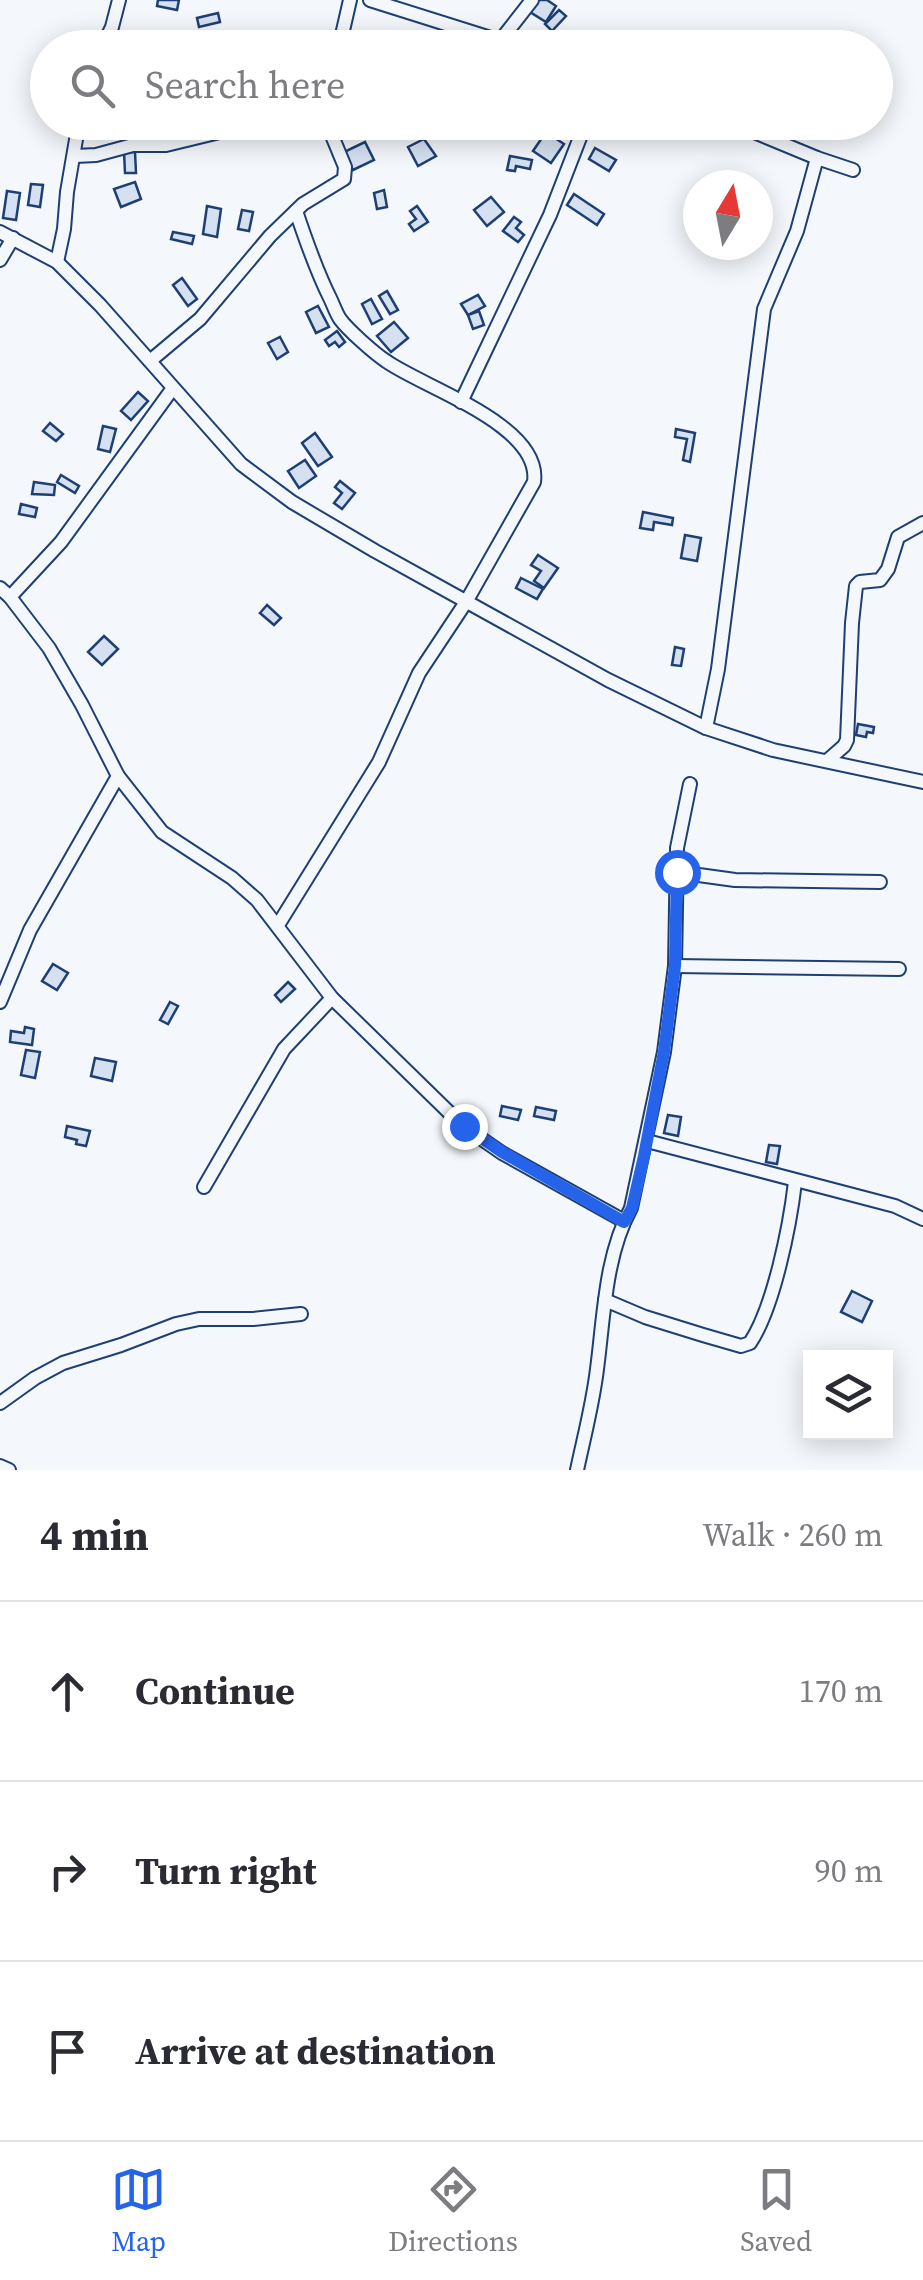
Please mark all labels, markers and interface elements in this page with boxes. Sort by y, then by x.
search box [30,30,893,140]
icon: search [65,58,120,113]
text: Search here [145,59,345,111]
north arrow [683,170,773,260]
route start [655,850,701,896]
route end [442,1104,488,1150]
map controls [803,1350,893,1440]
button: layers [803,1350,893,1440]
text: 4 min [40,1506,149,1564]
text: Walk · 260 m [702,1513,883,1557]
icon: ahead [40,1664,95,1719]
text: Continue [135,1665,295,1717]
text: 170 m [799,1669,883,1713]
icon: right [40,1844,95,1899]
text: Turn right [135,1845,317,1897]
text: 90 m [815,1849,883,1893]
icon: arrive [40,2024,95,2079]
text: Arrive at destination [135,2025,496,2077]
tab: Map [111,2162,166,2260]
tab: Directions [388,2162,518,2260]
tab: Saved [740,2162,812,2260]

